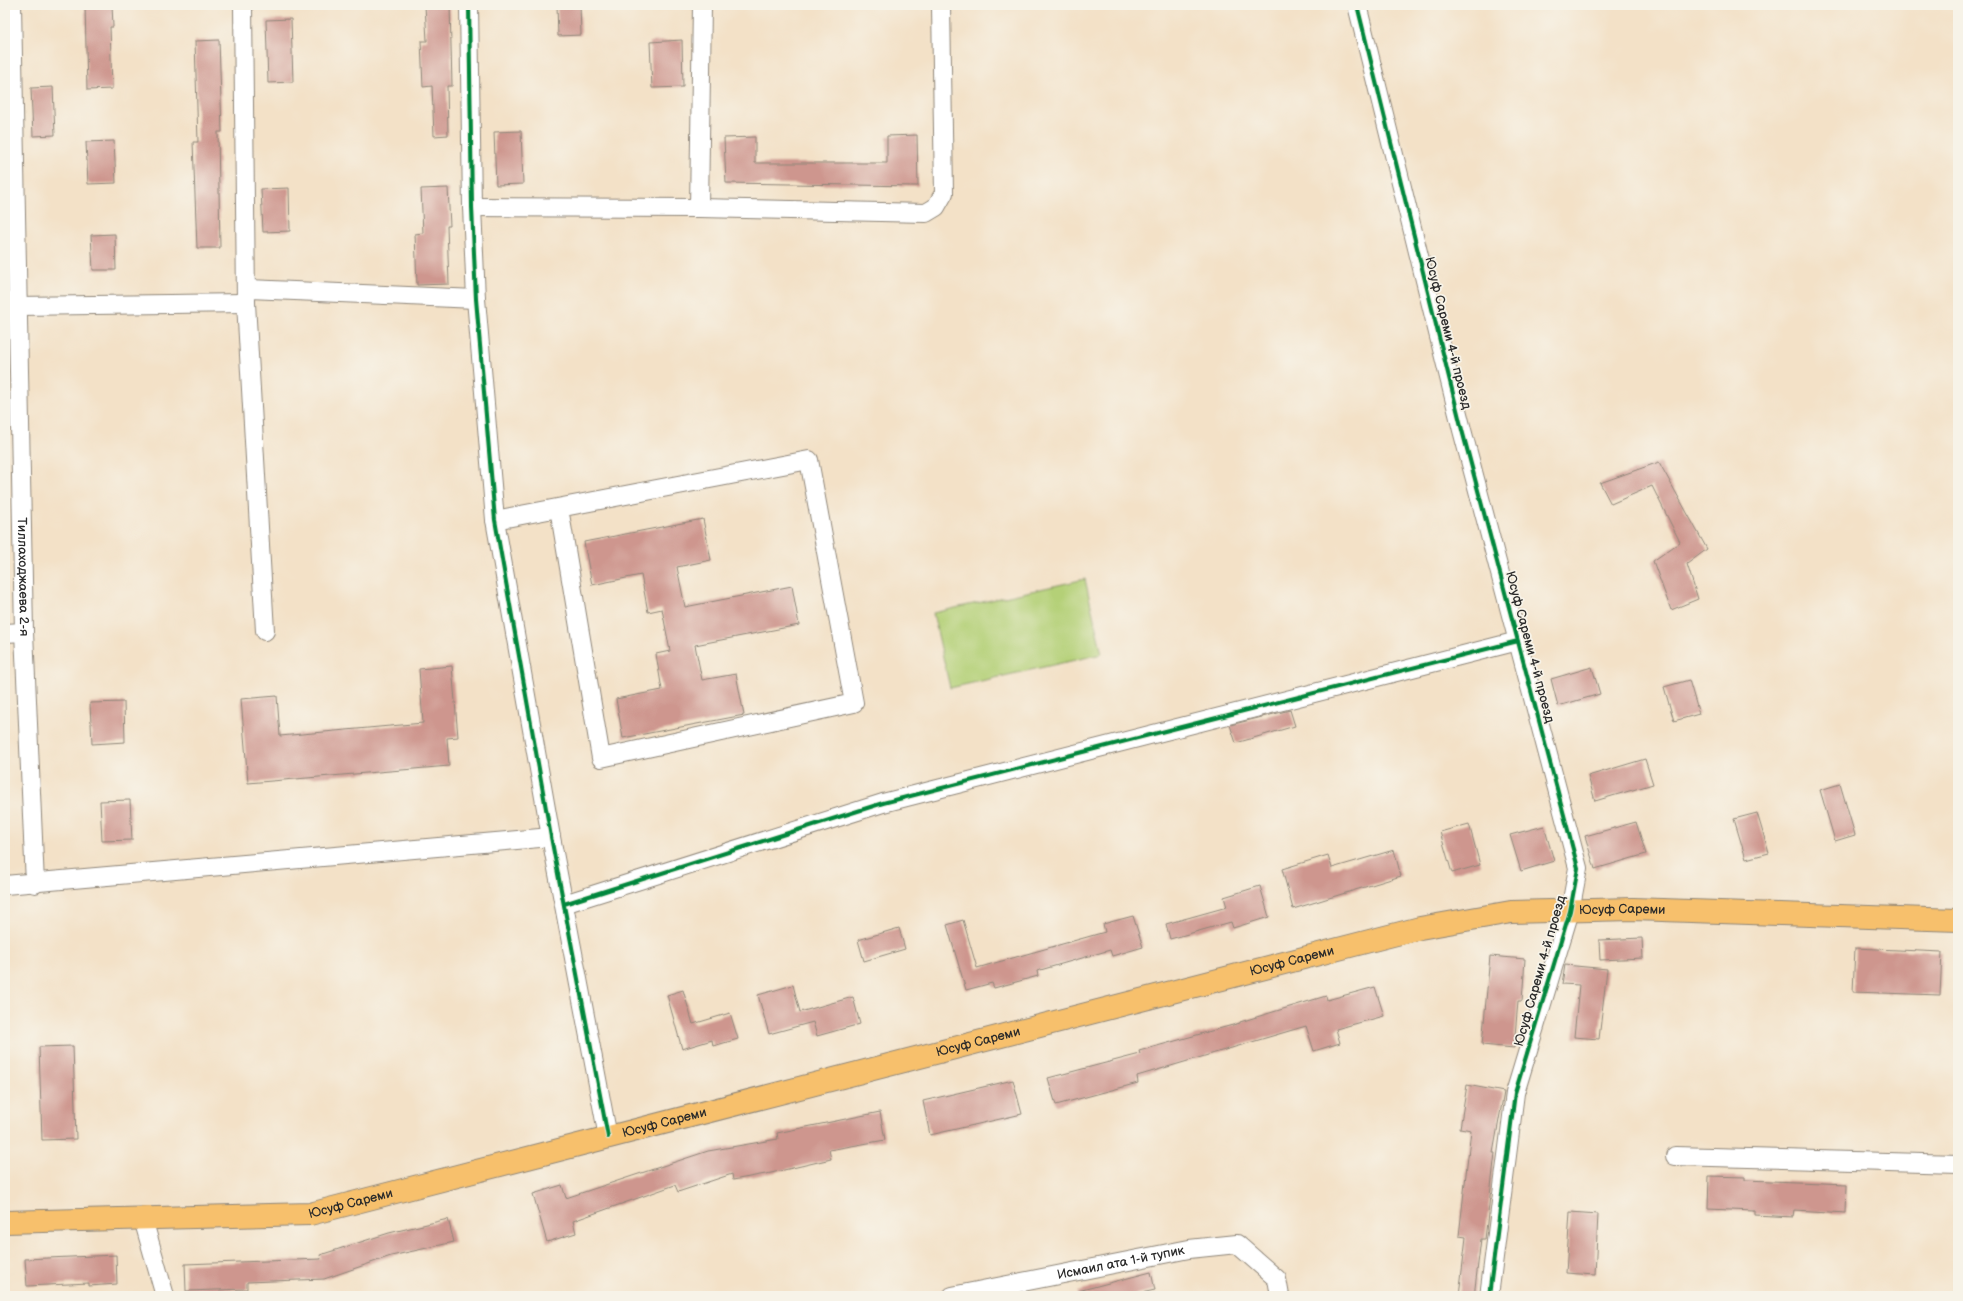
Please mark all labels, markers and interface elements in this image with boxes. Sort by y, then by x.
street label: Юсуф Сареми 4-й проезд [1421,255,1475,411]
street label: Тиллаходжаева 2-я [14,517,32,637]
street label: Юсуф Сареми 4-й проезд [1502,569,1558,725]
street label: Юсуф Сареми 4-й проезд [1511,893,1569,1048]
street label: Юсуф Сареми [1579,901,1666,918]
street label: Юсуф Сареми [1248,942,1336,980]
street label: Юсуф Сареми [934,1023,1022,1060]
street label: Юсуф Сареми [620,1104,708,1141]
street label: Юсуф Сареми [307,1185,394,1222]
street label: Исмаил ата 1-й тупик [1056,1242,1186,1283]

